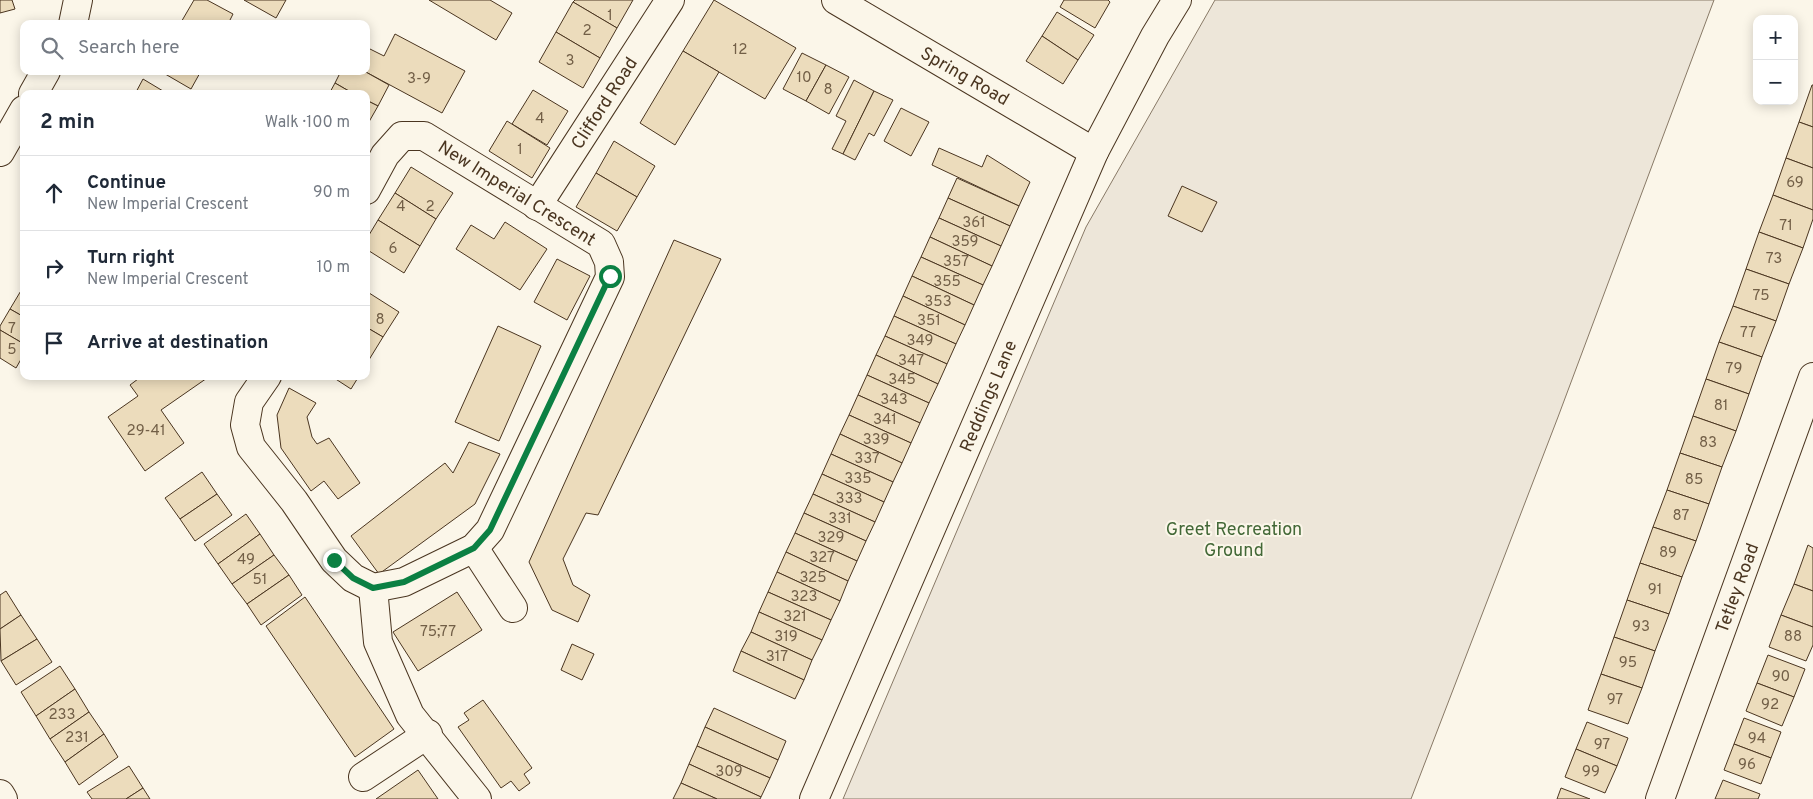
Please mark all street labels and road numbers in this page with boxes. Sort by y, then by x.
street label: Spring Road [916,43,1013,112]
street label: Clifford Road [567,53,644,154]
street label: New Imperial Crescent [433,136,599,252]
street label: Reddings Lane [955,337,1023,456]
street label: Tetley Road [1711,540,1765,637]

